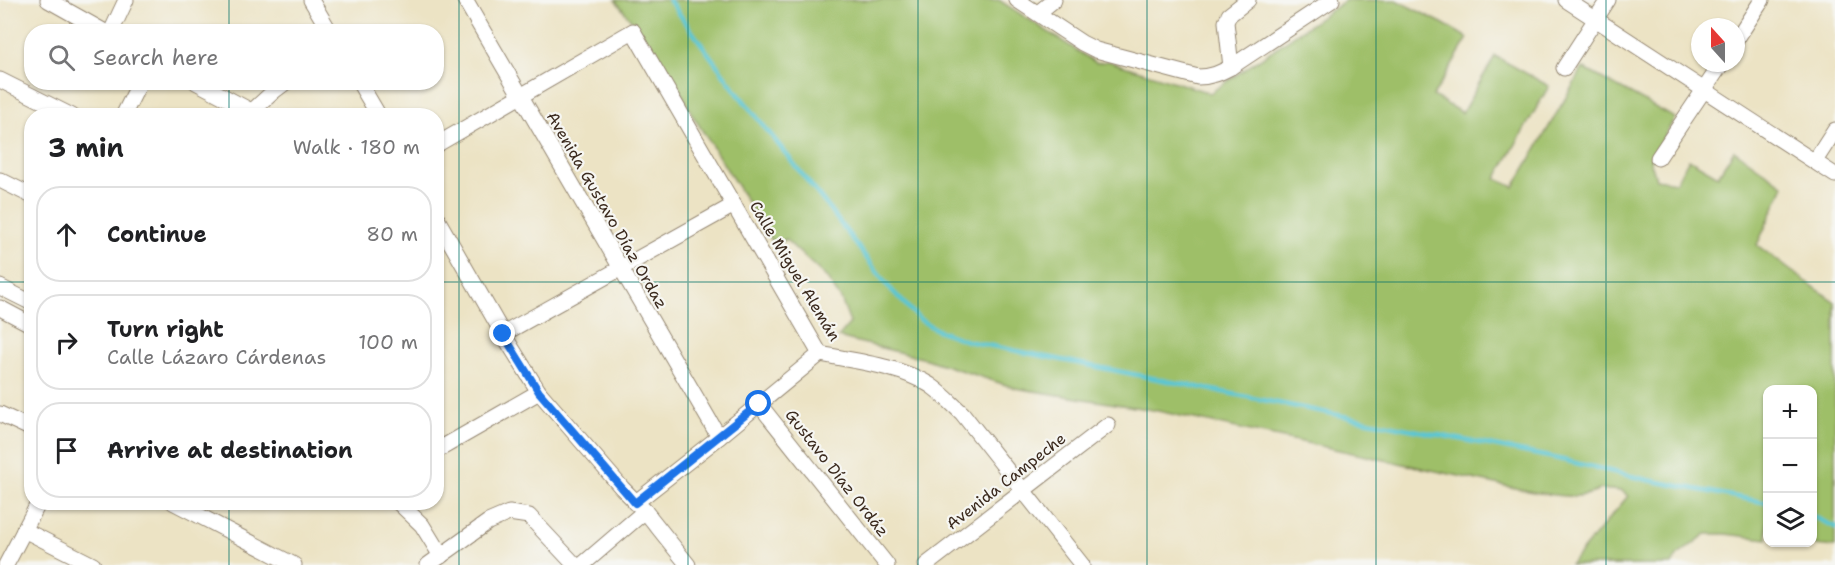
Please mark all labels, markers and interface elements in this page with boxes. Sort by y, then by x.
north arrow [1691,18,1745,72]
search box [24,24,444,90]
icon: search [45,41,78,74]
text: Search here [93,43,219,72]
street label: Avenida Gustavo Díaz Ordaz [542,108,672,312]
text: 3 min [48,130,124,165]
text: Walk · 180 m [293,134,420,160]
street label: Calle Miguel Alemán [745,197,845,345]
icon: ahead [50,218,83,251]
text: Continue [107,220,207,249]
text: 80 m [366,221,418,247]
text: Turn right [107,315,224,344]
route end [489,320,515,346]
icon: right [50,326,83,359]
text: 100 m [358,329,418,355]
text: Calle Lázaro Cárdenas [107,344,326,370]
map controls [1763,385,1817,547]
button: + [1763,385,1817,439]
route start [745,390,771,416]
street label: Gustavo Díaz Ordáz [781,405,893,541]
street label: Avenida Campeche [942,428,1070,534]
icon: arrive [50,434,83,467]
text: Arrive at destination [107,436,353,465]
button: − [1763,439,1817,493]
button: layers [1763,493,1817,547]

